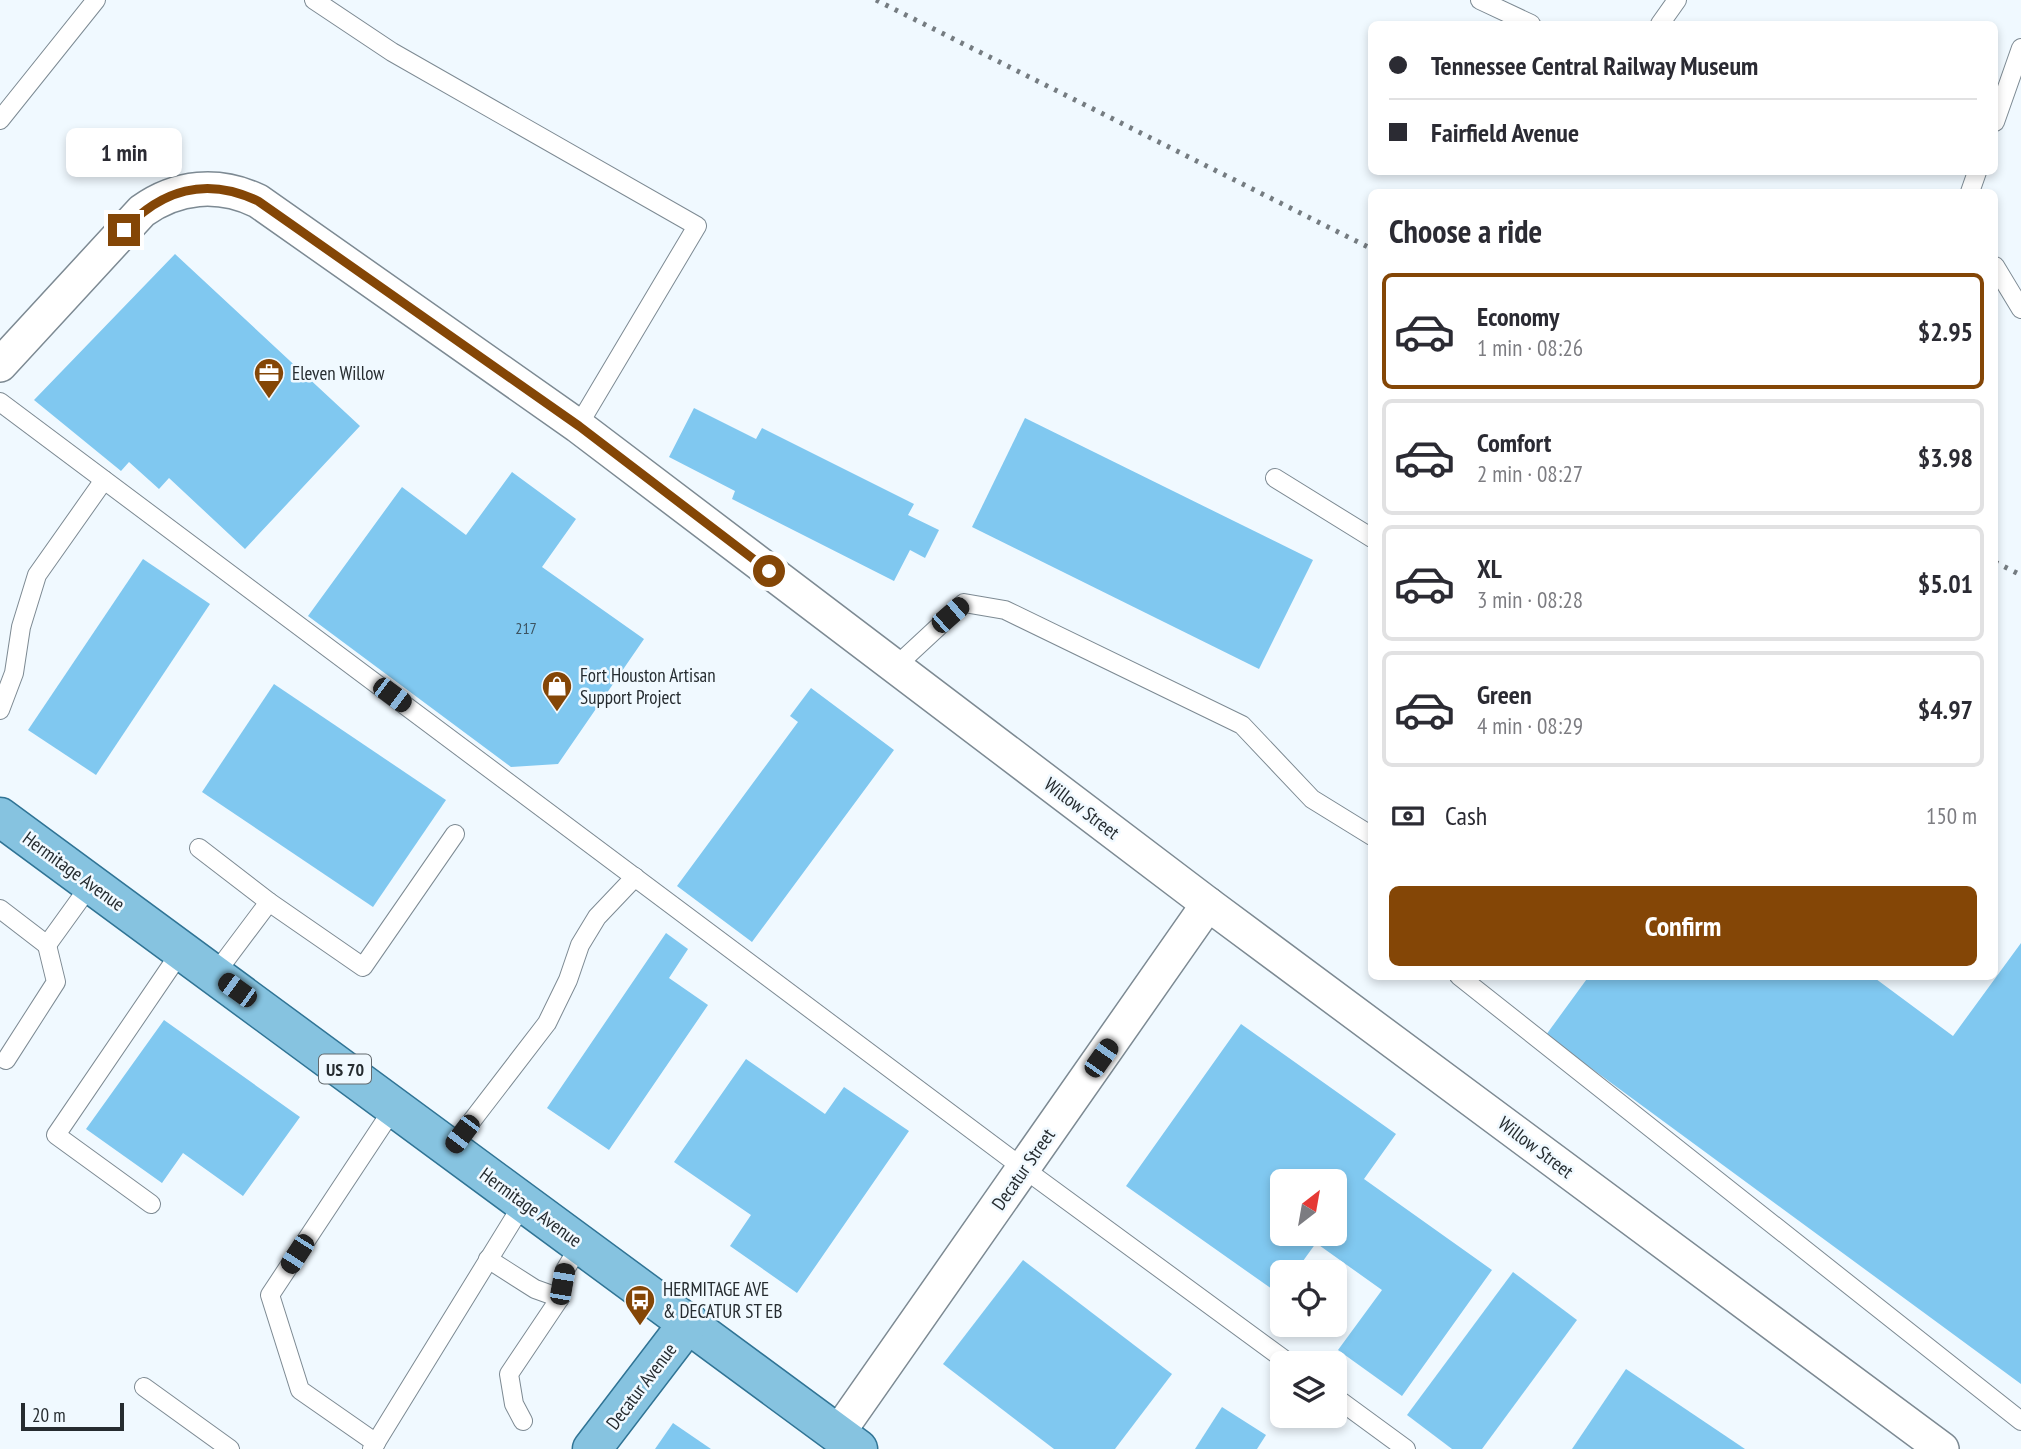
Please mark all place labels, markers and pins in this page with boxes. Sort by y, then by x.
office icon: Eleven Willow [252,356,286,400]
place label: Eleven Willow [292,361,385,385]
place label: Fort Houston Artisan Support Project [580,663,716,709]
shop icon: Fort Houston Artisan Support Project [540,669,574,713]
place label: HERMITAGE AVE & DECATUR ST EB [663,1277,783,1323]
bus stop icon: HERMITAGE AVE & DECATUR ST EB [623,1283,657,1327]

